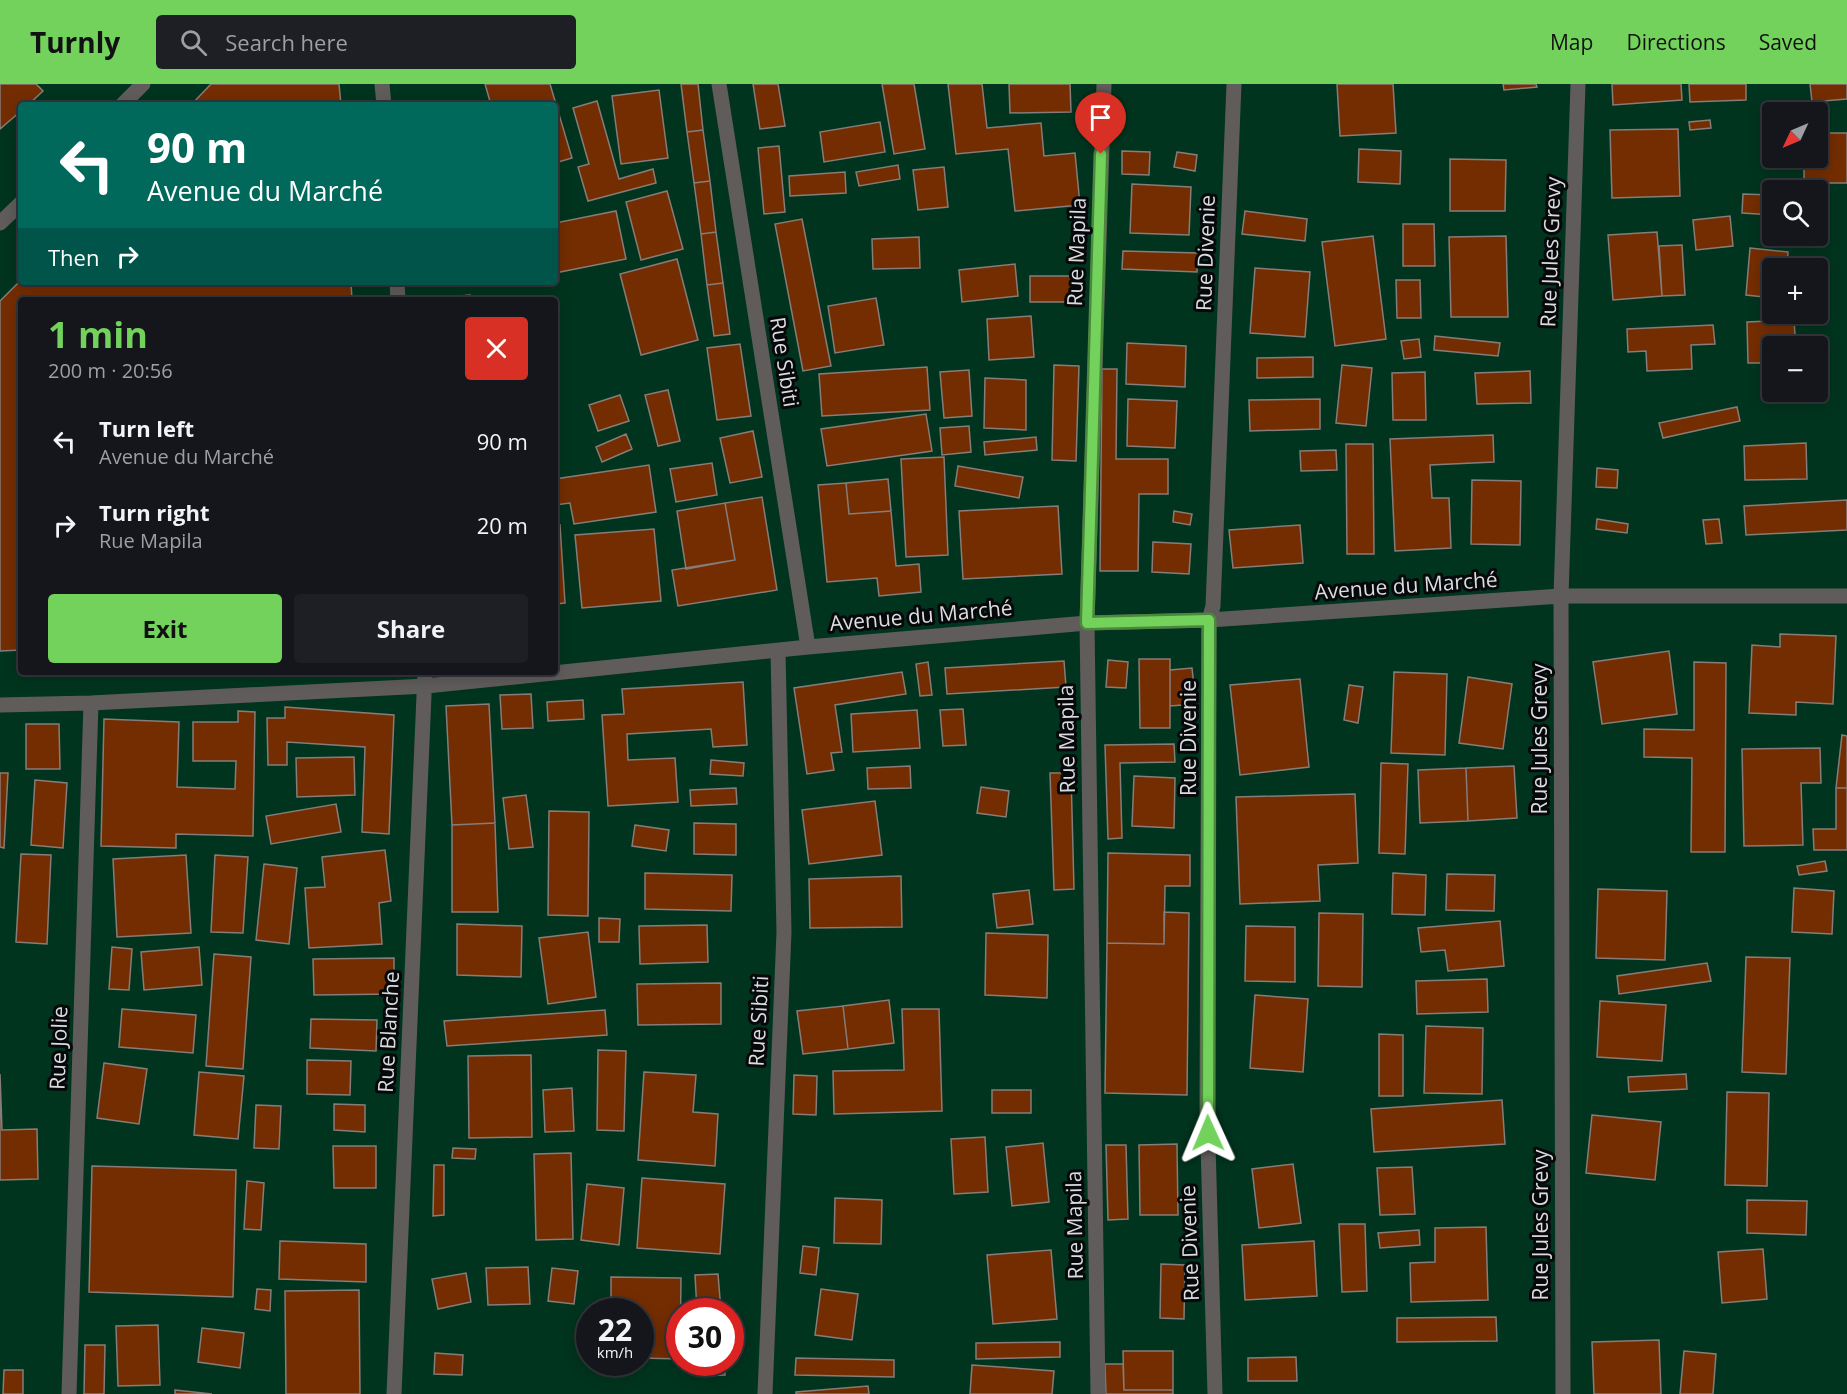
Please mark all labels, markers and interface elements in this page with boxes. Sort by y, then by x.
search box [156,15,576,69]
text: Turnly [30,23,120,61]
icon: search [177,26,210,59]
text: Search here [225,27,348,57]
text: Map [1550,28,1593,56]
text: Directions [1626,28,1726,56]
text: Saved [1759,28,1817,56]
pin [1075,92,1126,154]
icon: arrive [1084,101,1117,134]
north arrow [1762,102,1828,168]
map controls [1762,102,1828,402]
text: 90 m [147,118,247,175]
icon: left [48,126,126,204]
text: Avenue du Marché [147,172,383,209]
street label: Rue Jules Grevy [1533,176,1567,328]
button: search [1762,180,1828,246]
street label: Rue Divenie [1189,195,1221,311]
street label: Rue Mapila [1060,197,1092,307]
icon: right [111,240,144,273]
text: Then [48,242,99,272]
button: + [1762,258,1828,324]
text: 1 min [48,310,148,359]
street label: Rue Sibiti [764,315,806,409]
button: close [465,317,528,380]
button: − [1762,336,1828,402]
text: 200 m · 20:56 [48,357,173,384]
text: Turn left [99,413,194,443]
icon: left [48,425,81,458]
text: 90 m [477,426,528,456]
text: Avenue du Marché [99,443,274,470]
text: Turn right [99,497,210,527]
icon: right [48,509,81,542]
text: 20 m [477,510,528,540]
text: Rue Mapila [99,527,203,554]
street label: Avenue du Marché [1313,565,1498,605]
street label: Avenue du Marché [828,593,1014,637]
button: Exit [48,594,282,663]
button: Share [294,594,528,663]
street label: Rue Jules Grevy [1525,663,1553,814]
street label: Rue Divenie [1174,680,1202,796]
street label: Rue Mapila [1051,684,1081,794]
street label: Rue Blanche [371,971,405,1093]
street label: Rue Sibiti [742,975,774,1067]
street label: Rue Jolie [43,1006,73,1090]
position arrow [1176,1101,1240,1165]
street label: Rue Jules Grevy [1526,1149,1554,1300]
street label: Rue Mapila [1059,1170,1089,1280]
street label: Rue Divenie [1173,1185,1205,1301]
speed limit sign: 30 [666,1298,744,1376]
text: 22 [598,1309,632,1350]
text: km/h [597,1342,633,1362]

